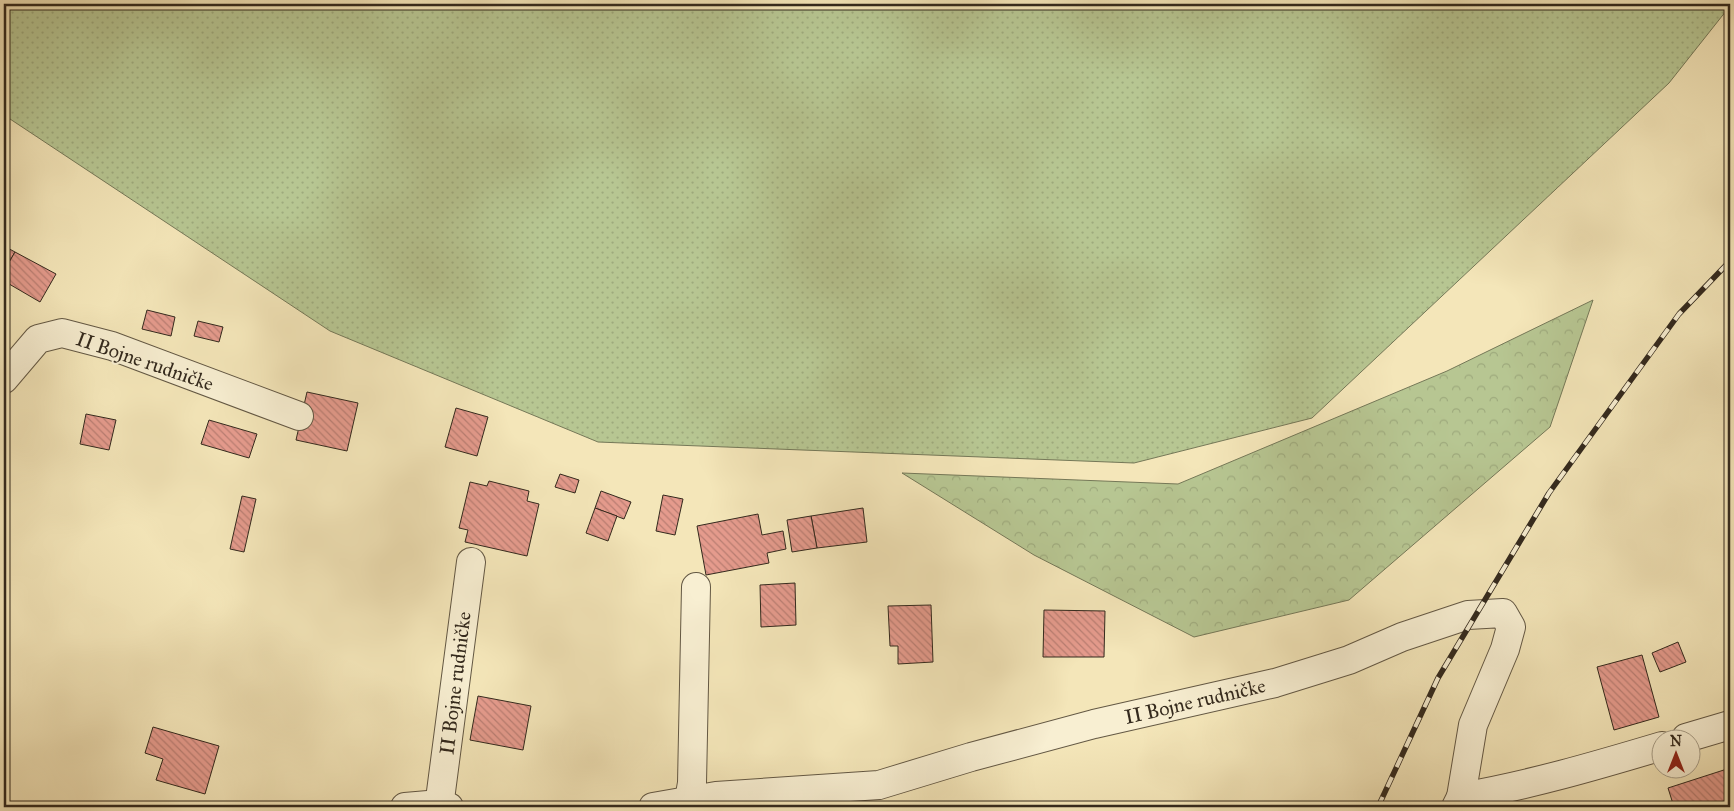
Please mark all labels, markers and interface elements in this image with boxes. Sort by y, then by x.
street label: II Bojne rudničke [73,326,217,396]
street label: II Bojne rudničke [434,610,476,756]
street label: II Bojne rudničke [1122,673,1268,729]
north arrow [1652,728,1702,778]
text: N [1670,733,1682,750]

